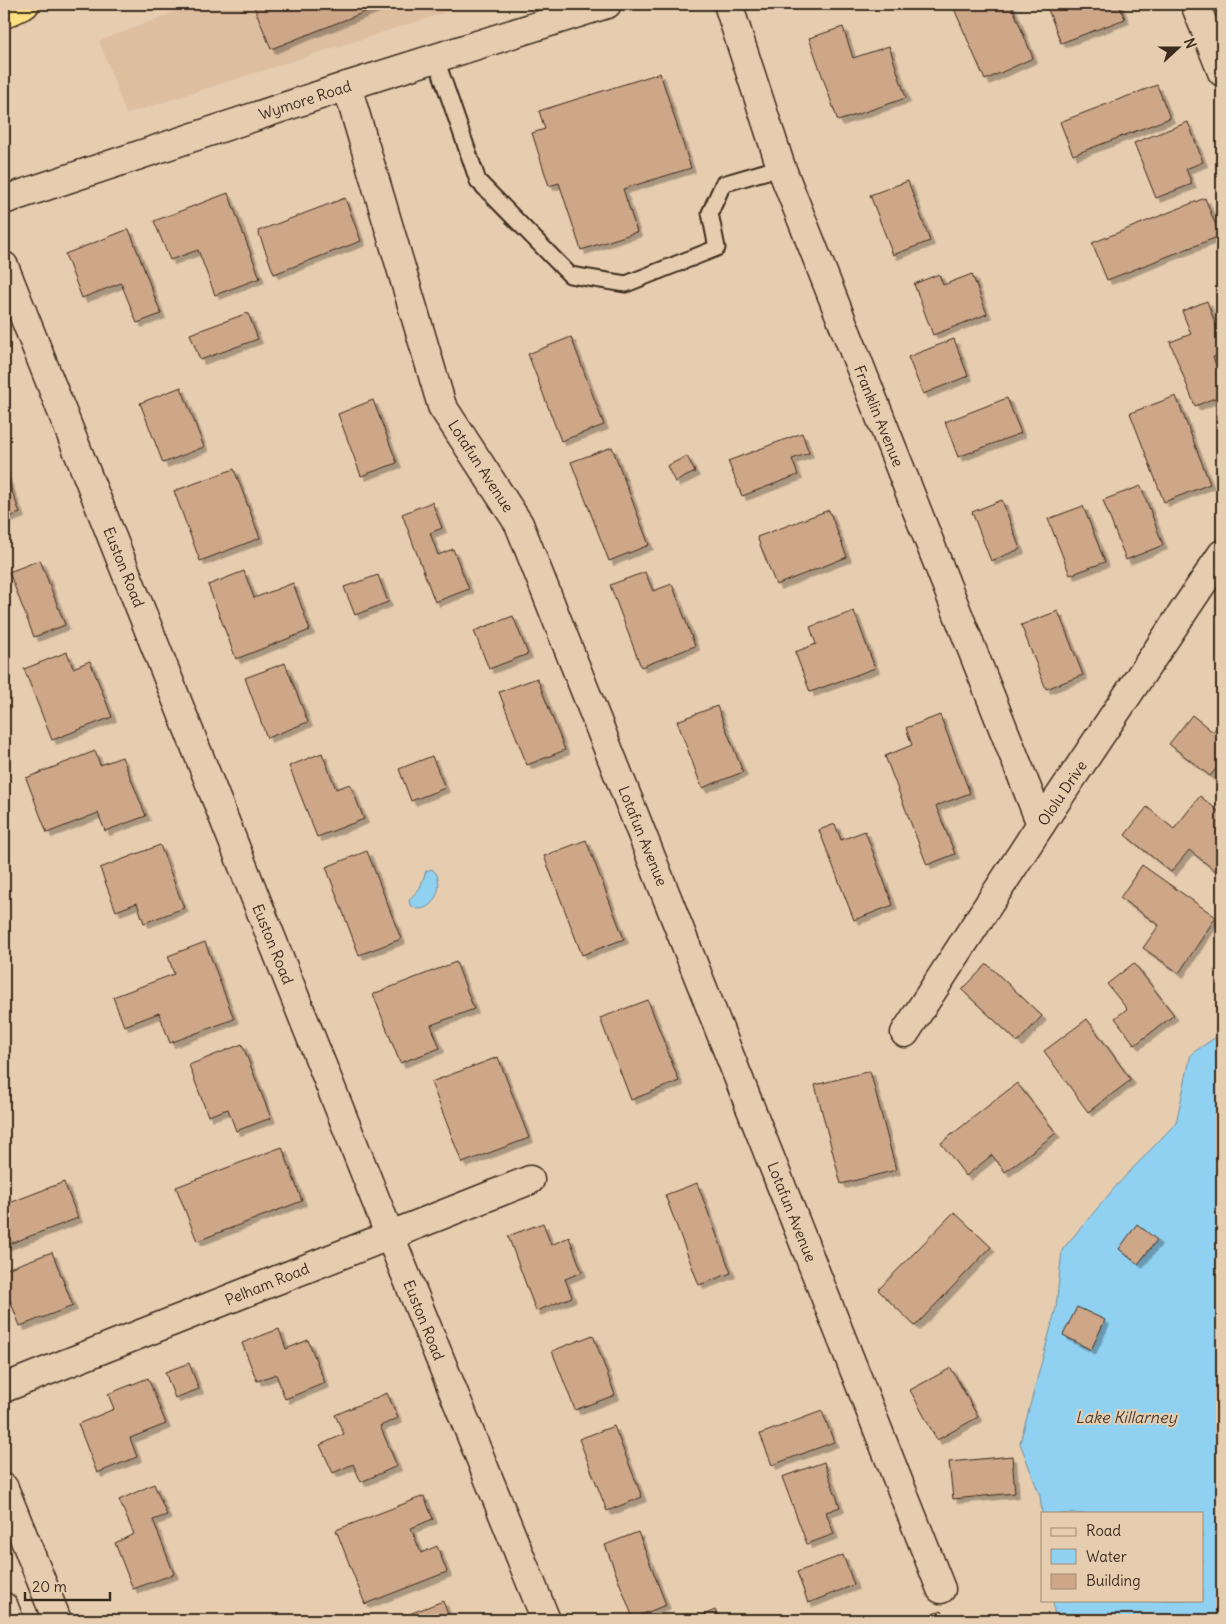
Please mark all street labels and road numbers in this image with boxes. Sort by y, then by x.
street label: Wymore Road [256,76,354,124]
street label: Franklin Avenue [850,362,908,470]
street label: Lotafun Avenue [444,416,518,516]
street label: Euston Road [99,524,149,610]
street label: Ololu Drive [1033,757,1091,829]
street label: Lotafun Avenue [614,783,672,889]
street label: Euston Road [248,901,298,987]
street label: Lotafun Avenue [763,1159,821,1265]
street label: Pelham Road [222,1258,312,1309]
street label: Euston Road [399,1277,449,1363]

